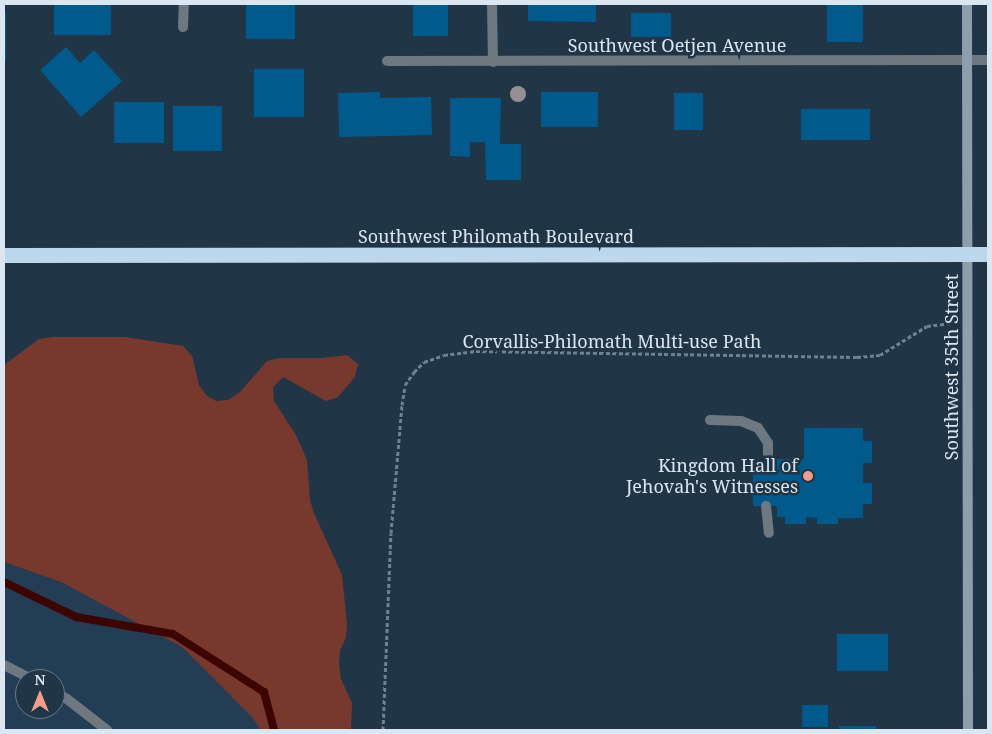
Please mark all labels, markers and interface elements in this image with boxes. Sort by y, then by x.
street label: Southwest Oetjen Avenue [568,34,786,56]
street label: Southwest Philomath Boulevard [358,225,634,247]
street label: Southwest 35th Street [940,274,962,460]
street label: Corvallis-Philomath Multi-use Path [463,330,761,352]
place label: Kingdom Hall of Jehovah's Witnesses [626,455,798,498]
marker: Kingdom Hall of Jehovah's Witnesses [802,470,814,482]
north arrow [15,669,65,719]
text: N [34,670,46,689]

